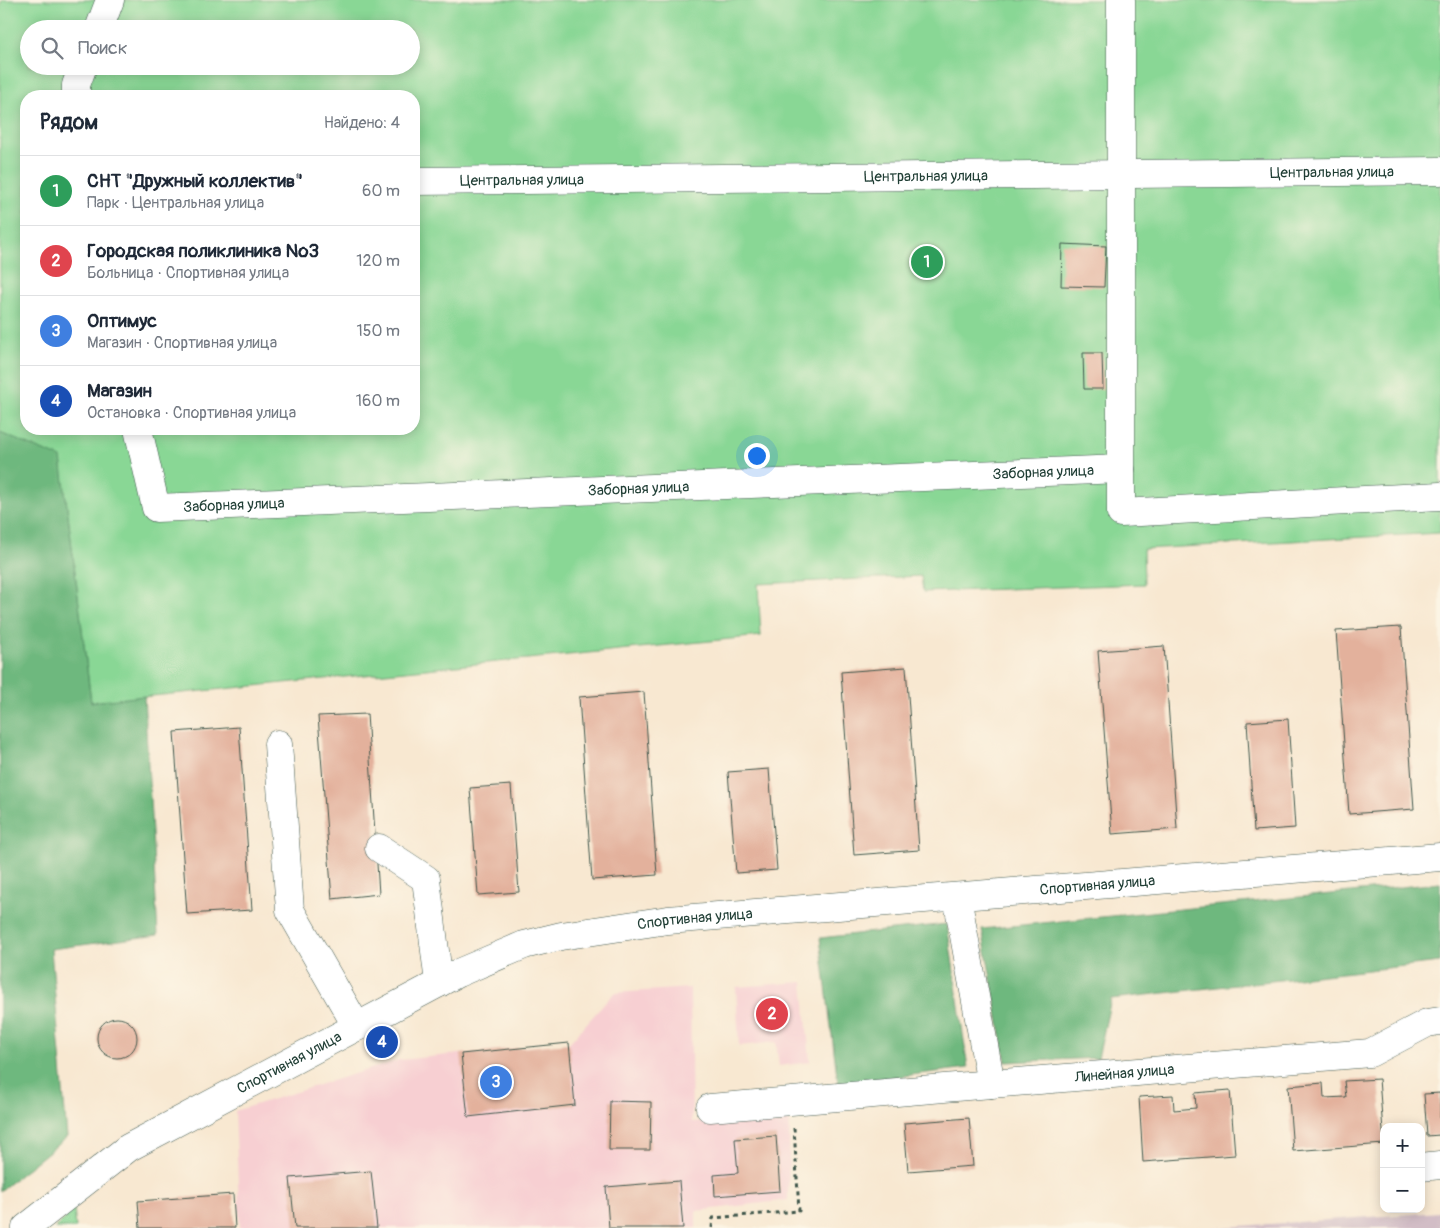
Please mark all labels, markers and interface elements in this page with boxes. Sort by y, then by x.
search box [20,20,420,75]
icon: search [38,34,66,62]
text: Поиск [78,36,128,60]
text: Рядом [40,109,98,136]
text: Найдено: 4 [324,113,400,133]
street label: Центральная улица [1270,162,1394,183]
street label: Центральная улица [864,166,988,187]
text: СНТ "Дружный коллектив" [87,169,303,193]
street label: Центральная улица [460,170,584,191]
text: 1 [53,181,59,201]
text: 60 m [362,181,400,201]
text: Парк · Центральная улица [87,193,264,213]
text: Городская поликлиника №3 [87,239,319,263]
pin: 1 [911,243,943,281]
text: 2 [52,251,60,271]
text: 120 m [356,251,400,271]
text: Больница · Спортивная улица [87,263,289,283]
text: Оптимус [87,309,157,333]
text: 3 [52,321,60,341]
text: 150 m [356,321,400,341]
text: Магазин · Спортивная улица [87,333,277,353]
text: Магазин [87,379,152,403]
text: 4 [51,391,61,411]
text: 160 m [356,391,400,411]
text: Остановка · Спортивная улица [87,403,296,423]
your location [744,443,770,469]
street label: Заборная улица [992,461,1094,484]
street label: Заборная улица [588,477,690,501]
street label: Заборная улица [183,494,285,517]
street label: Спортивная улица [1039,871,1156,900]
street label: Спортивная улица [636,904,753,934]
pin: 2 [756,995,788,1033]
pin: 4 [366,1023,398,1061]
street label: Спортивная улица [234,1027,345,1099]
street label: Линейная улица [1073,1060,1175,1087]
pin: 3 [480,1063,512,1101]
map controls [1380,1123,1425,1213]
button: + [1380,1123,1425,1168]
button: − [1380,1168,1425,1213]

